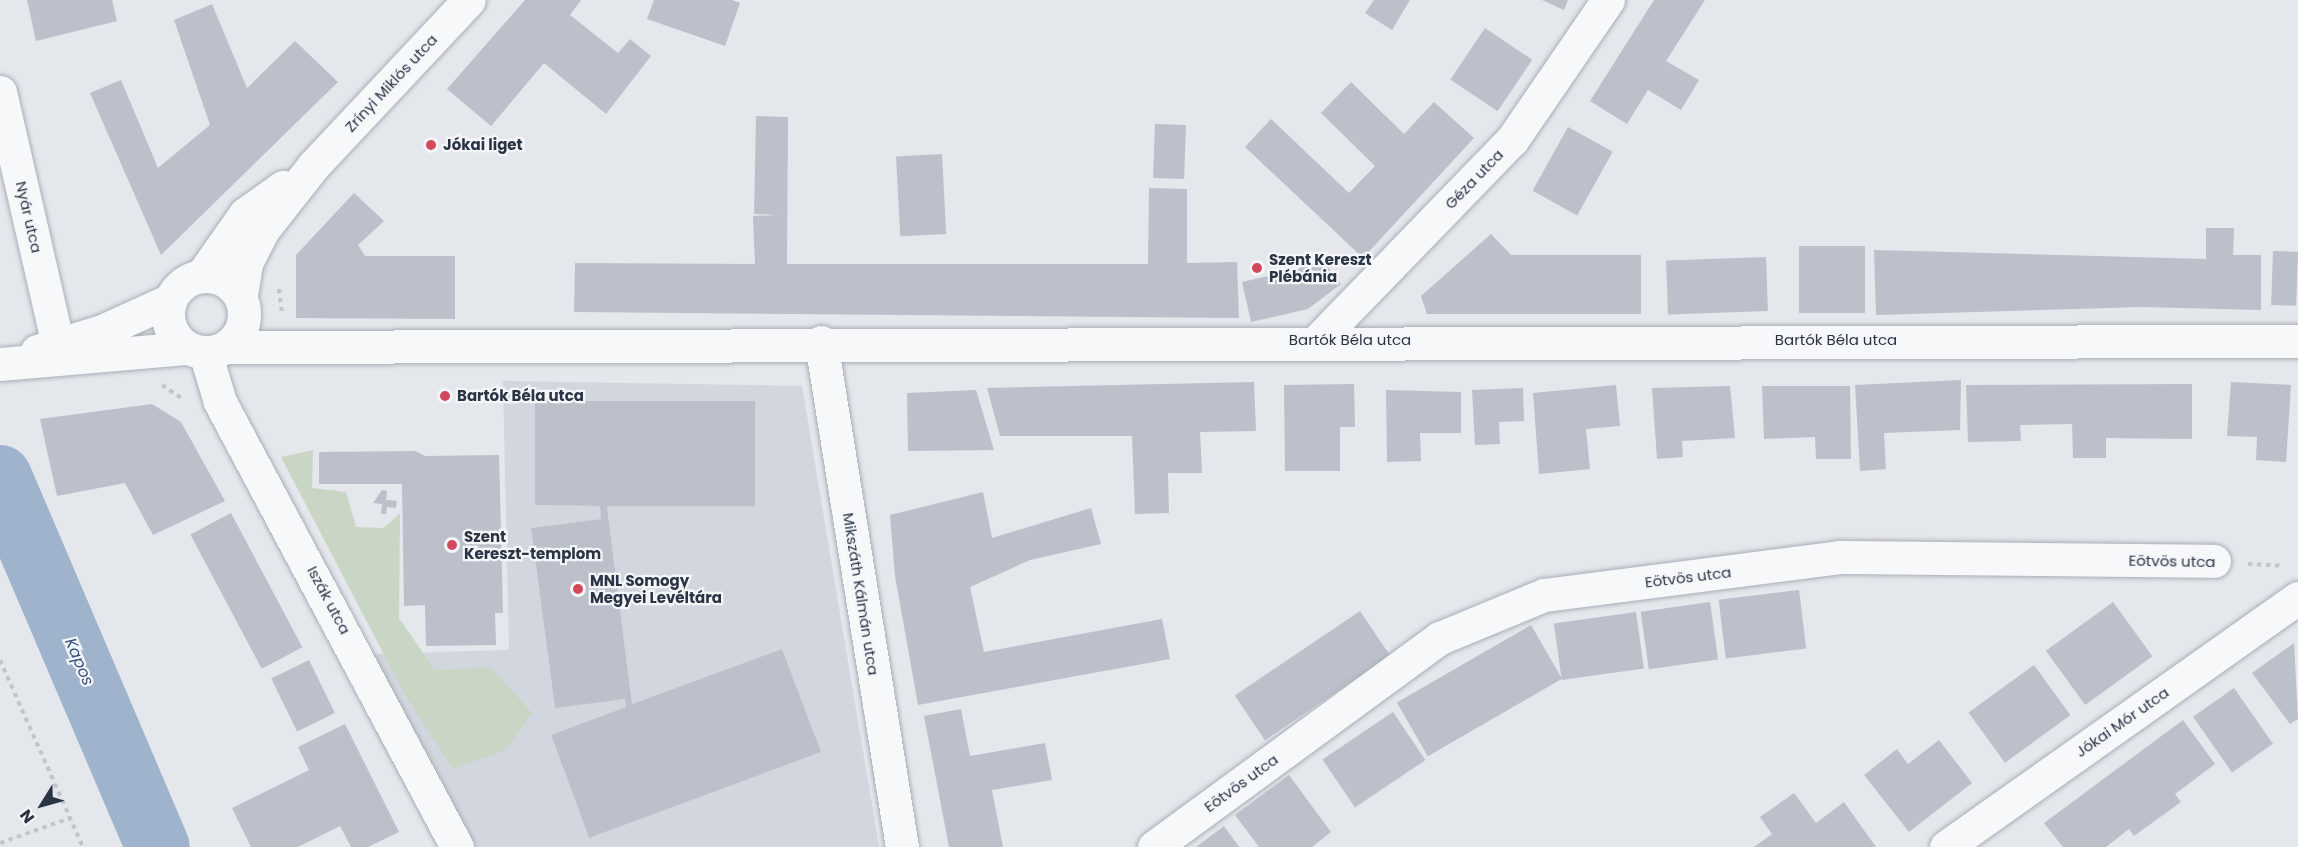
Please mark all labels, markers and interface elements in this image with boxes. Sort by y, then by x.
street label: Zrínyi Miklós utca [341,30,441,136]
place label: Jókai liget [443,136,523,154]
marker: Jókai liget [424,138,438,152]
street label: Géza utca [1441,145,1507,213]
street label: Nyár utca [12,179,46,255]
place label: Szent Kereszt Plébánia [1269,250,1372,285]
marker: Szent Kereszt Plébánia [1250,261,1264,275]
street label: Bartók Béla utca [1289,331,1411,349]
street label: Bartók Béla utca [1775,331,1897,349]
place label: Bartók Béla utca [457,387,584,405]
marker: Bartók Béla utca [438,389,452,403]
street label: Mikszáth Kálmán utca [839,511,883,677]
place label: Szent Kereszt-templom [464,527,601,562]
marker: Szent Kereszt-templom [445,538,459,552]
street label: Eötvös utca [2128,551,2216,571]
street label: Iszák utca [304,563,354,637]
street label: Eötvös utca [1644,563,1732,591]
place label: MNL Somogy Megyei Levéltára [590,571,722,606]
marker: MNL Somogy Megyei Levéltára [571,582,585,596]
water label: Kapos [60,635,98,689]
street label: Jókai Mór utca [2072,683,2172,761]
street label: Eötvös utca [1201,750,1281,816]
north arrow [12,775,72,835]
text: N [14,804,40,828]

